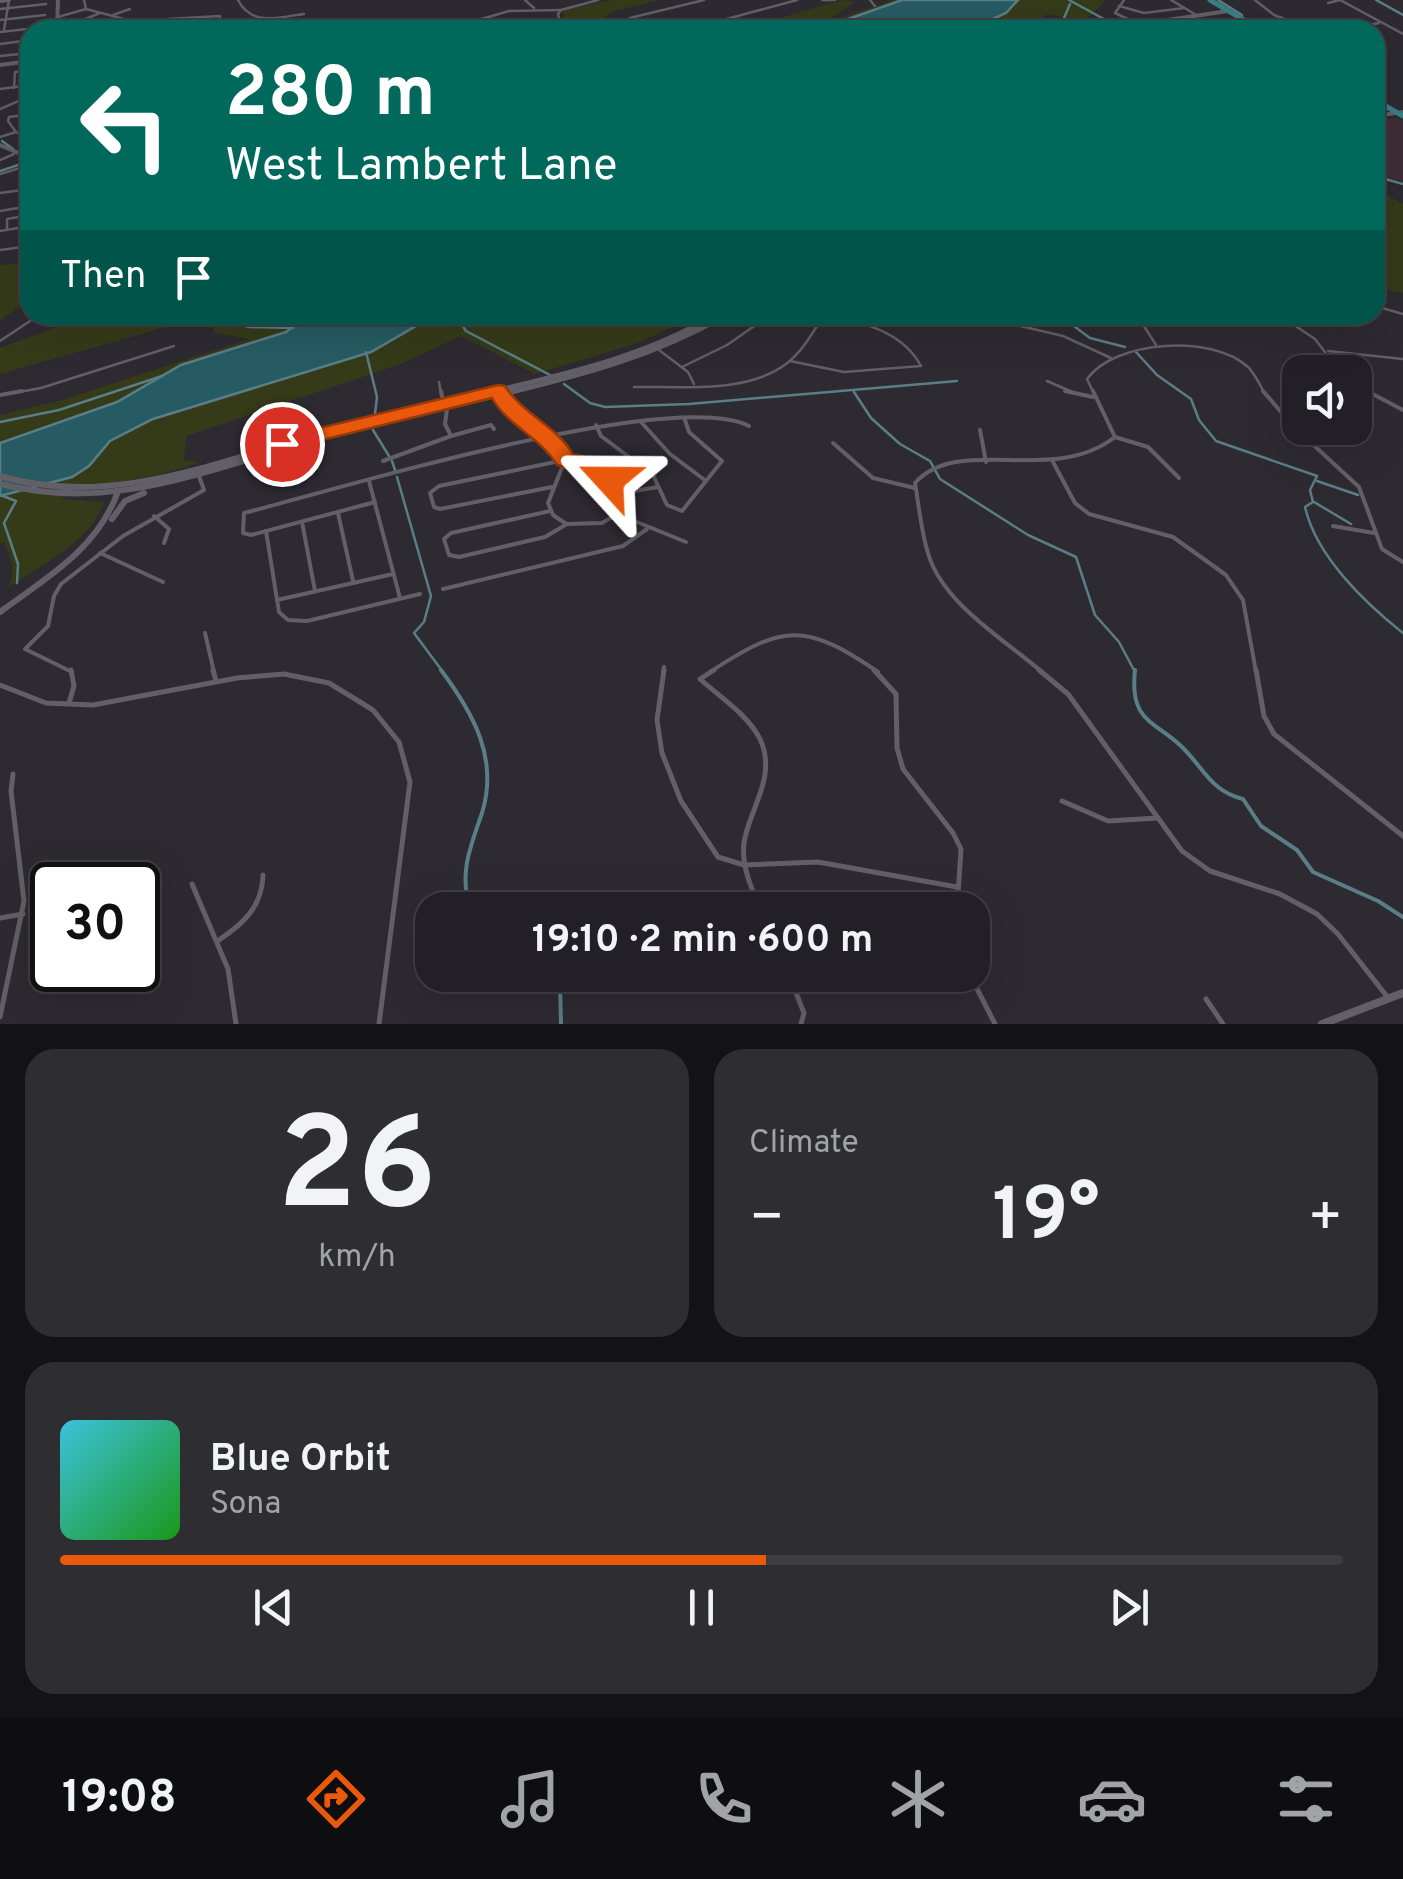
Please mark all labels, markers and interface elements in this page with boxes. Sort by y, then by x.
text: 280 m [225,52,436,141]
icon: left [60,60,190,190]
text: West Lambert Lane [225,139,618,196]
icon: arrive [166,250,221,305]
text: Then [60,253,146,302]
map controls [1282,355,1372,445]
button: sound [1282,355,1372,445]
pin [240,402,325,487]
icon: arrive [255,417,310,472]
position arrow [557,428,661,532]
speed limit sign: 30 [30,862,160,992]
text: 19:10 · 2 min · 600 m [532,917,873,966]
text: 26 [277,1090,437,1255]
text: Climate [749,1124,859,1164]
text: 19° [992,1172,1100,1267]
text: − [749,1185,784,1255]
text: + [1308,1185,1343,1255]
text: km/h [318,1238,396,1278]
text: Blue Orbit [210,1436,391,1485]
text: Sona [210,1485,281,1525]
icon: previous [246,1580,301,1635]
icon: pause [674,1580,729,1635]
icon: next [1102,1580,1157,1635]
icon: directions [301,1764,371,1834]
icon: music [495,1764,565,1834]
icon: phone [689,1764,759,1834]
icon: climate [883,1764,953,1834]
icon: car [1077,1764,1147,1834]
icon: filters [1271,1764,1341,1834]
text: 19:08 [62,1771,177,1828]

